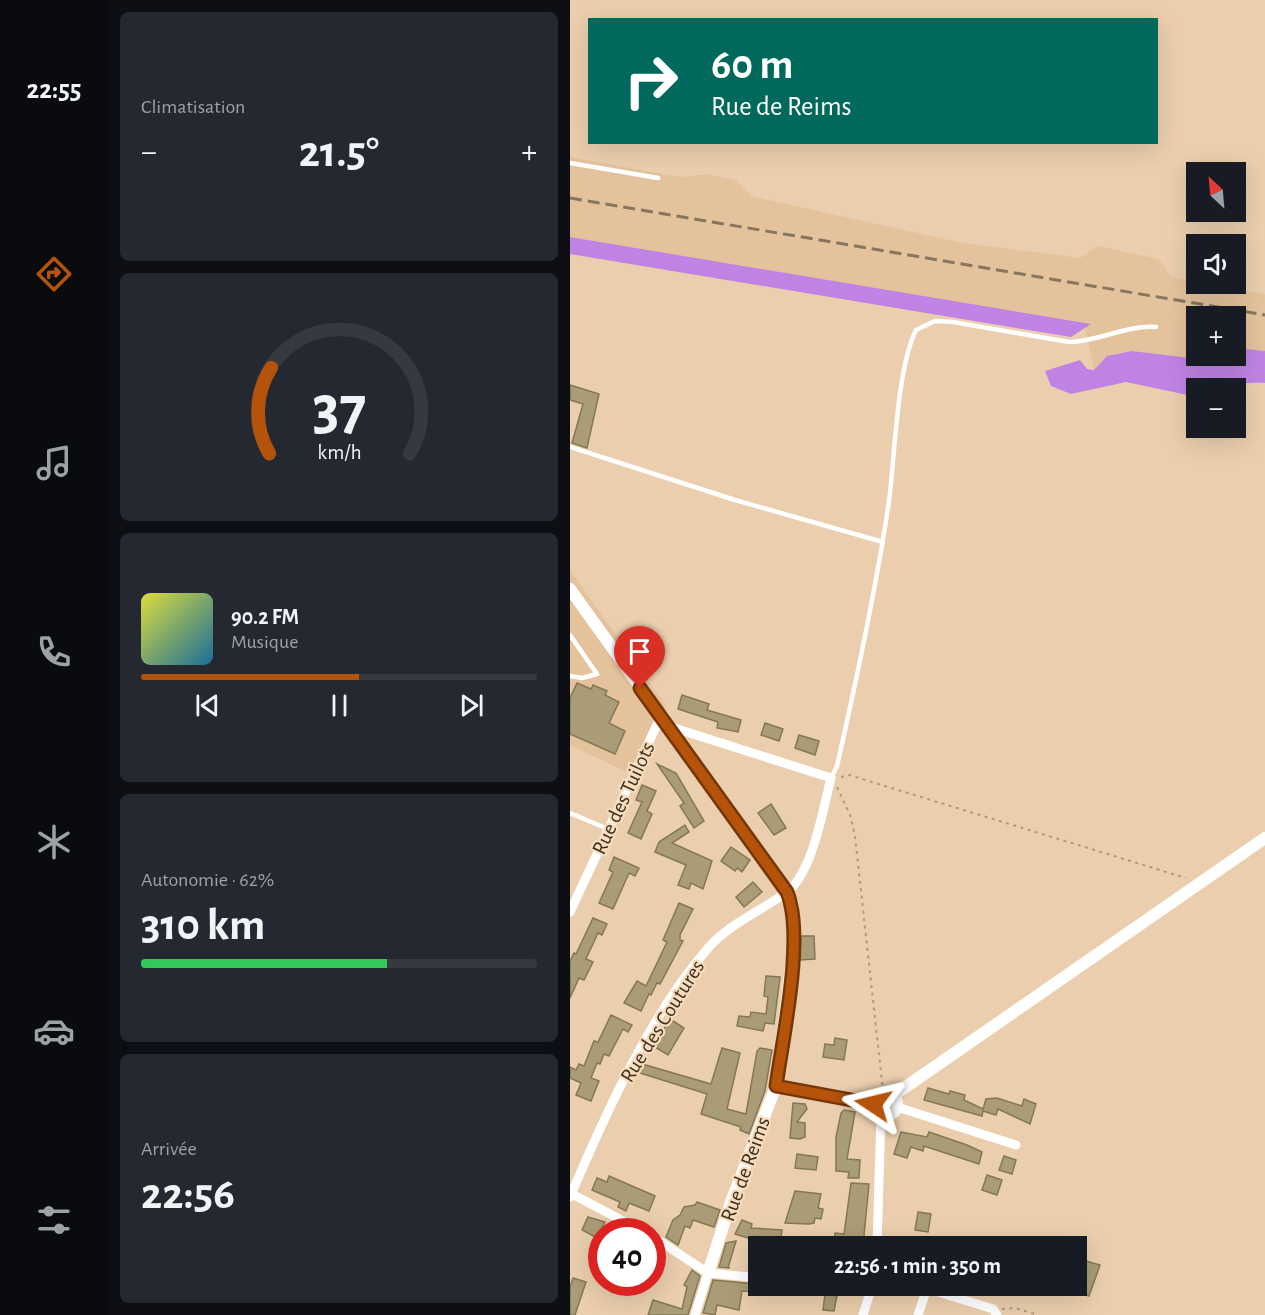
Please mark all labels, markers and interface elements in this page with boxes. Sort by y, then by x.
icon: right [612,42,690,120]
text: 60 m [711,44,793,86]
text: 22:55 [27,76,81,103]
text: Rue de Reims [711,93,852,120]
text: Climatisation [141,97,245,117]
text: 21.5° [299,130,379,175]
text: − [141,136,157,169]
text: + [521,136,537,169]
north arrow [1186,162,1246,222]
map controls [1186,162,1246,438]
button: sound [1186,234,1246,294]
icon: directions [33,253,75,295]
button: + [1186,306,1246,366]
text: 37 [312,378,366,440]
button: − [1186,378,1246,438]
icon: music [33,442,75,484]
text: km/h [317,442,361,463]
text: 90.2 FM [231,606,299,628]
pin [614,626,665,688]
icon: phone [33,631,75,673]
text: Musique [231,632,298,652]
icon: arrive [623,635,656,668]
icon: previous [191,689,224,722]
icon: pause [323,689,356,722]
icon: next [455,689,488,722]
street label: Rue des Tuilots [588,739,659,858]
icon: climate [33,821,75,863]
text: Autonomie · 62% [141,870,274,890]
text: 310 km [141,903,265,948]
street label: Rue des Coutures [616,956,708,1086]
icon: car [33,1010,75,1052]
position arrow [841,1072,905,1136]
street label: Rue de Reims [717,1114,774,1224]
text: Arrivée [141,1139,197,1159]
text: 22:56 [141,1172,235,1217]
icon: filters [33,1199,75,1241]
speed limit sign: 40 [588,1218,666,1296]
text: 22:56 · 1 min · 350 m [834,1255,1001,1277]

